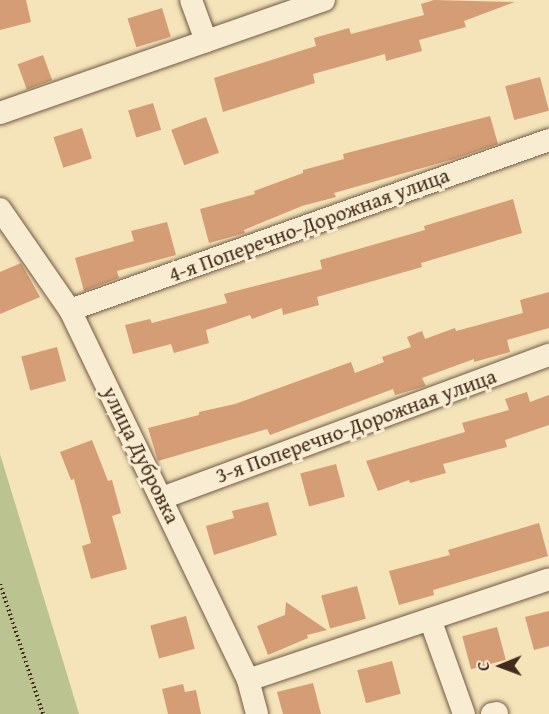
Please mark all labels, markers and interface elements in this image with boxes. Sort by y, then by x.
street label: 4-я Поперечно-Дорожная улица [165,162,453,288]
street label: 3-я Поперечно-Дорожная улица [212,363,500,489]
street label: улица Дубровка [97,382,185,528]
north arrow [471,636,531,696]
text: С [471,662,495,671]

